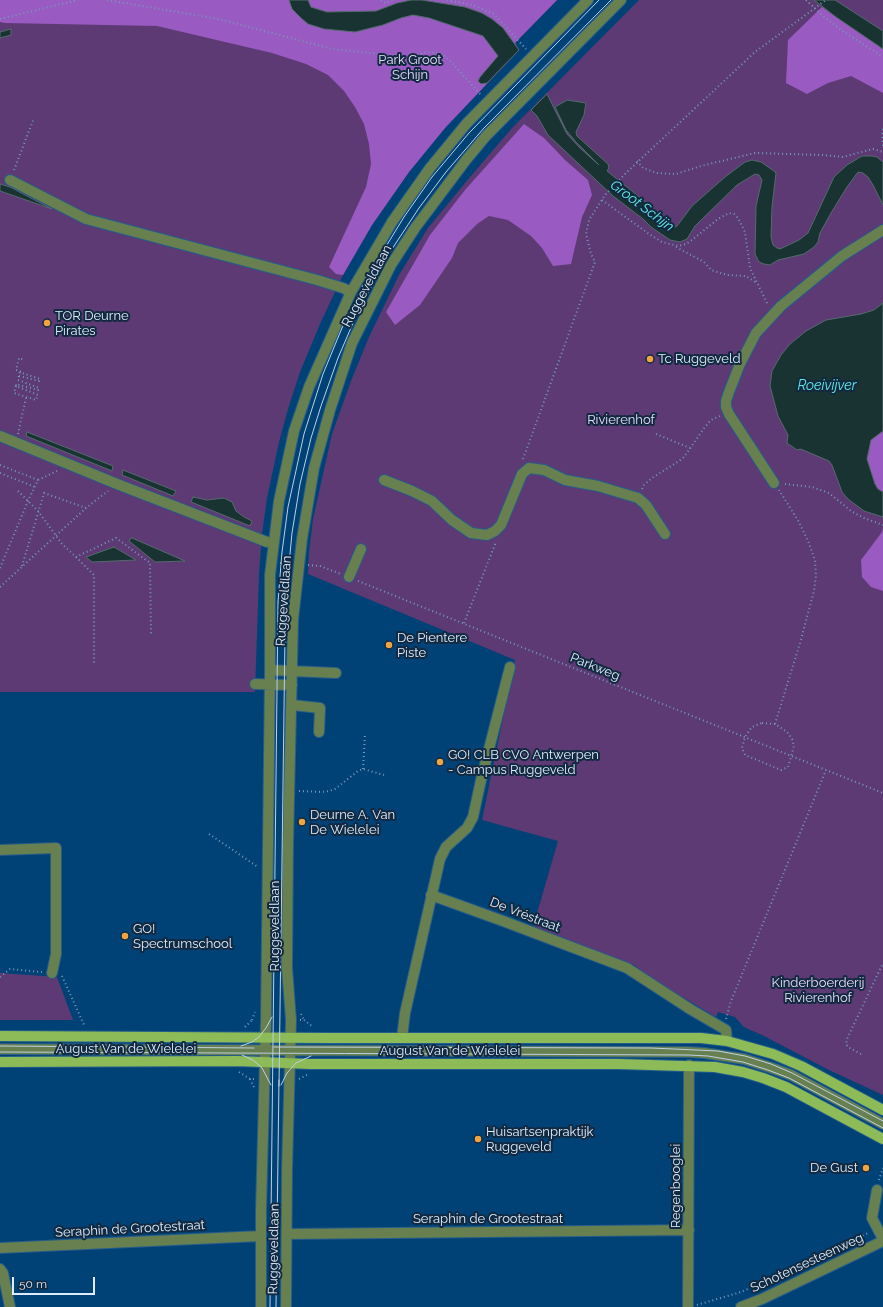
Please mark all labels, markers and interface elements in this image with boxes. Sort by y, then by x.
park label: Park Groot Schijn [378,52,442,83]
water label: Groot Schijn [607,177,677,235]
street label: Ruggeveldlaan [339,242,395,330]
place label: TOR Deurne Pirates [55,308,129,339]
marker: TOR Deurne Pirates [42,318,52,328]
place label: Tc Ruggeveld [658,351,741,367]
marker: Tc Ruggeveld [645,354,655,364]
water label: Roeivijver [797,378,857,394]
park label: Rivierenhof [587,412,655,428]
street label: Ruggeveldlaan [273,555,295,647]
place label: De Pientere Piste [397,630,467,661]
marker: De Pientere Piste [384,640,394,650]
street label: Parkweg [568,650,622,684]
place label: GO! CLB CVO Antwerpen - Campus Ruggeveld [448,747,599,778]
marker: GO! CLB CVO Antwerpen - Campus Ruggeveld [435,757,445,767]
place label: Deurne A. Van De Wielelei [310,807,395,838]
marker: Deurne A. Van De Wielelei [297,817,307,827]
street label: Ruggeveldlaan [267,881,283,971]
street label: De Vréstraat [488,894,562,936]
place label: GO! Spectrumschool [133,921,232,952]
marker: GO! Spectrumschool [120,931,130,941]
park label: Kinderboerderij Rivierenhof [772,975,864,1006]
street label: August Van de Wielelei [56,1041,196,1057]
street label: August Van de Wielelei [380,1043,520,1059]
place label: Huisartsenpraktijk Ruggeveld [486,1124,593,1155]
marker: Huisartsenpraktijk Ruggeveld [473,1134,483,1144]
street label: Regenbooglei [668,1144,684,1228]
place label: De Gust [810,1160,858,1176]
marker: De Gust [861,1163,871,1173]
street label: Ruggeveldlaan [265,1203,283,1295]
street label: Seraphin de Grootestraat [413,1211,563,1227]
street label: Seraphin de Grootestraat [55,1217,205,1241]
street label: Schotensesteenweg [748,1230,866,1296]
scale bar [14,1269,97,1295]
text: 50 m [19,1277,47,1291]

